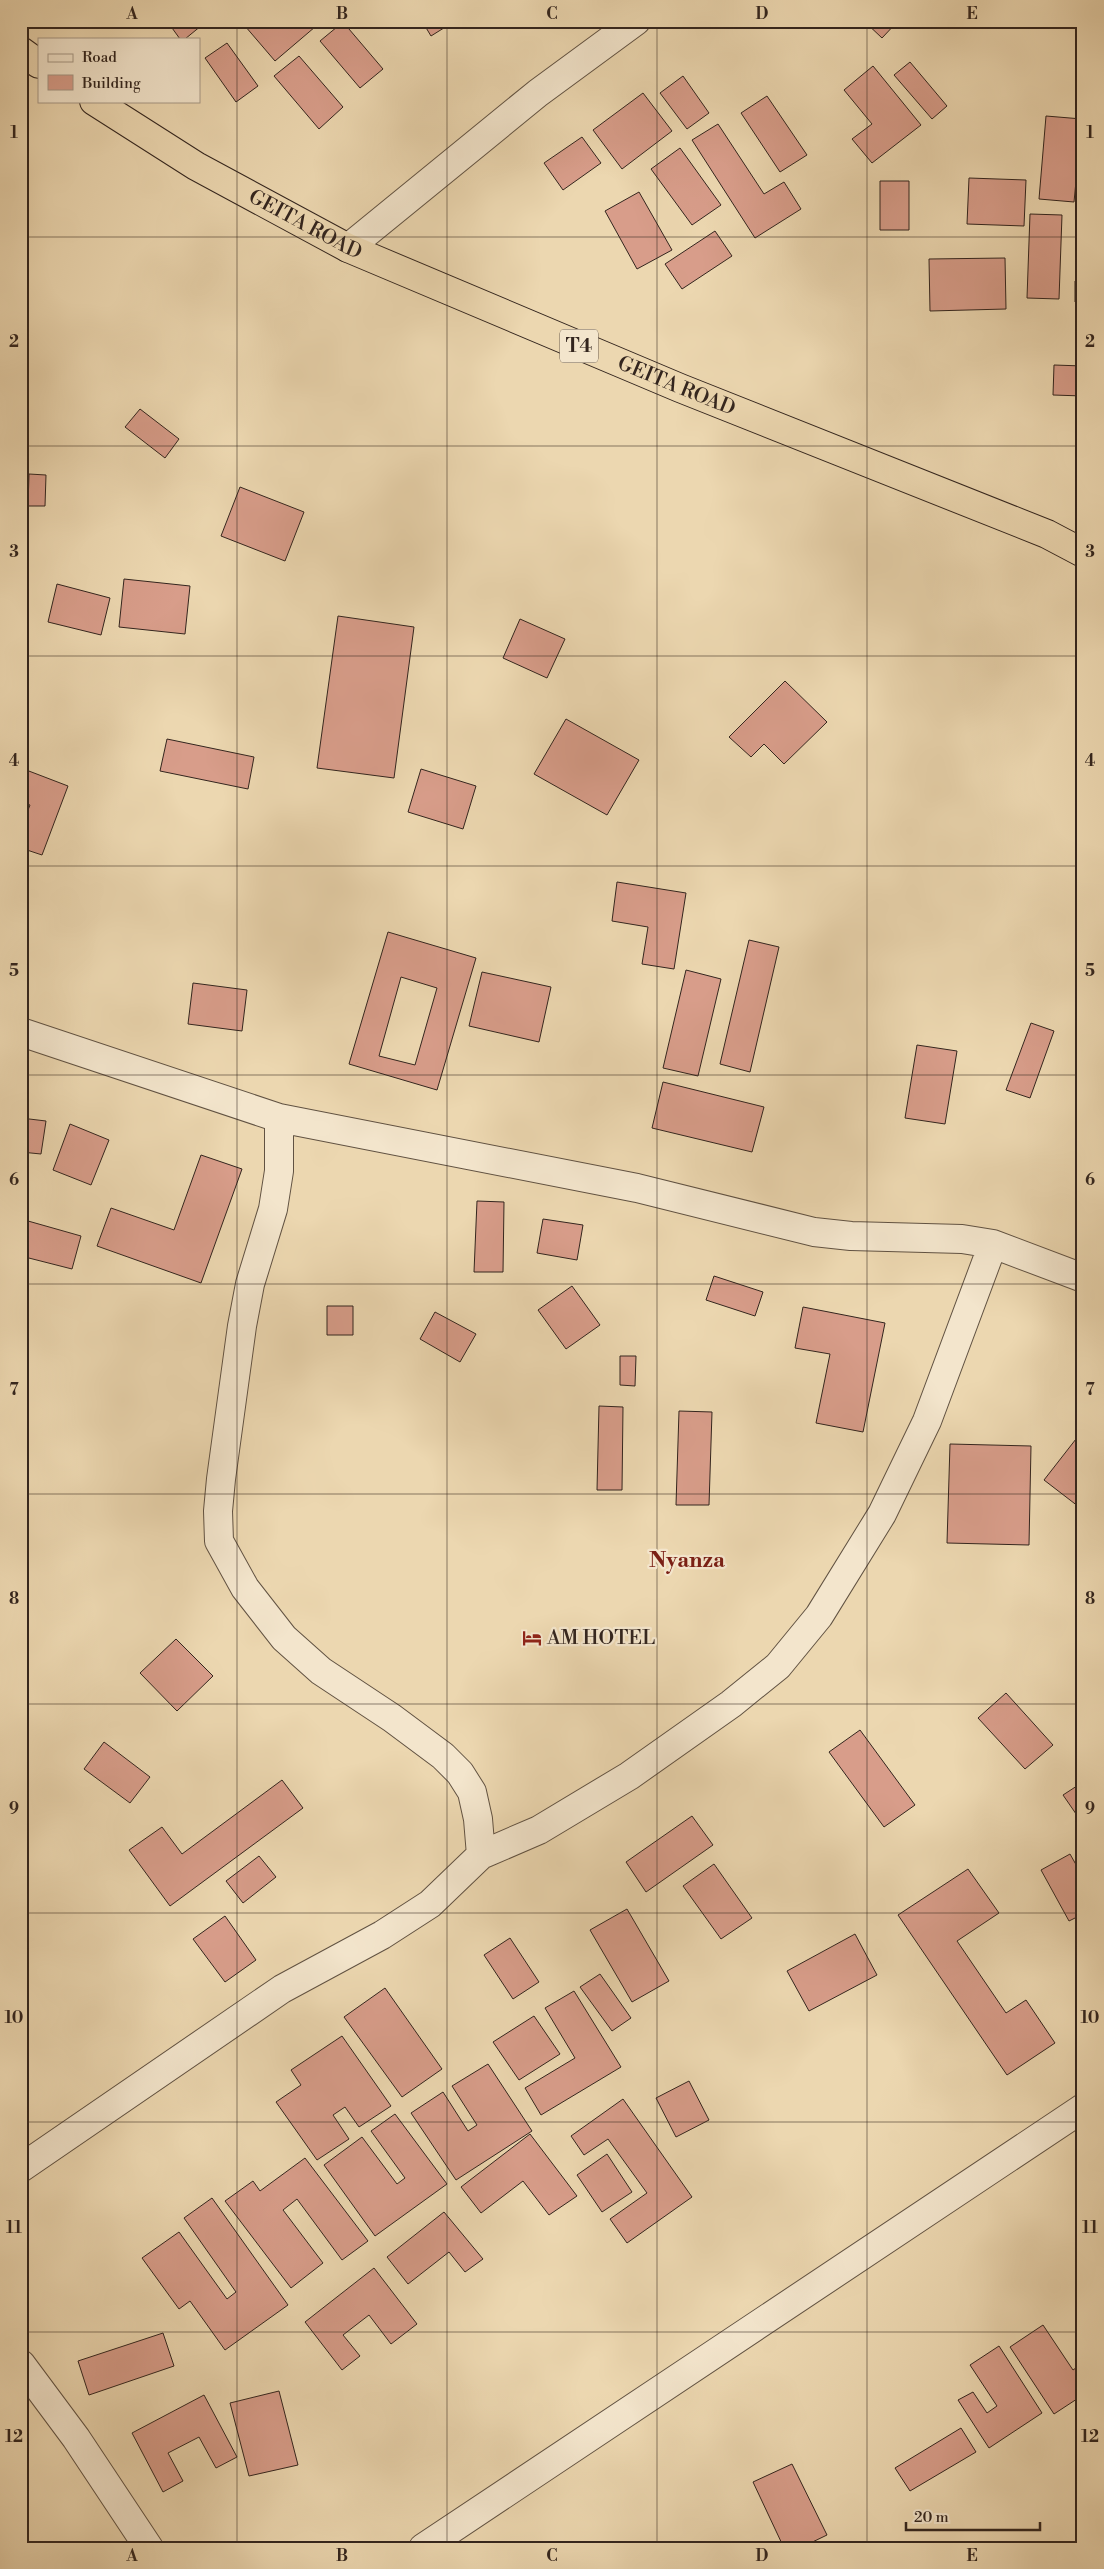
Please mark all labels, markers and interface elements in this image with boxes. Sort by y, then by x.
text: A [125,4,138,24]
text: B [336,4,348,24]
text: C [546,4,558,24]
text: D [756,4,769,24]
text: E [966,4,978,24]
legend [38,38,200,102]
text: Road [82,48,117,67]
text: Building [81,74,141,93]
text: 1 [10,123,18,143]
text: 1 [1086,123,1094,143]
street label: GEITA ROAD [244,184,366,265]
road number: T4 [560,330,598,362]
text: 2 [9,332,19,352]
text: 2 [1085,332,1095,352]
street label: GEITA ROAD [614,351,739,421]
text: 3 [9,542,19,562]
text: 3 [1085,542,1095,562]
text: 4 [9,751,20,771]
text: 4 [1085,751,1096,771]
text: 5 [9,961,19,981]
text: 5 [1085,961,1095,981]
text: 6 [9,1170,19,1190]
text: 6 [1085,1170,1095,1190]
text: 7 [9,1380,19,1400]
text: 7 [1085,1380,1095,1400]
district label: Nyanza [649,1547,726,1574]
text: 8 [9,1589,19,1609]
text: 8 [1085,1589,1095,1609]
place label: AM HOTEL [546,1626,655,1651]
hotel icon: AM HOTEL [521,1627,543,1649]
text: 9 [9,1799,19,1819]
text: 9 [1085,1799,1095,1819]
text: 10 [5,2008,23,2028]
text: 10 [1081,2008,1099,2028]
text: 11 [6,2218,22,2238]
text: 11 [1082,2218,1098,2238]
text: 12 [5,2427,23,2447]
text: 12 [1081,2427,1099,2447]
scale bar [906,2499,1040,2531]
text: 20 m [914,2508,949,2527]
text: A [125,2546,138,2566]
text: B [336,2546,348,2566]
text: C [546,2546,558,2566]
text: D [756,2546,769,2566]
text: E [966,2546,978,2566]

